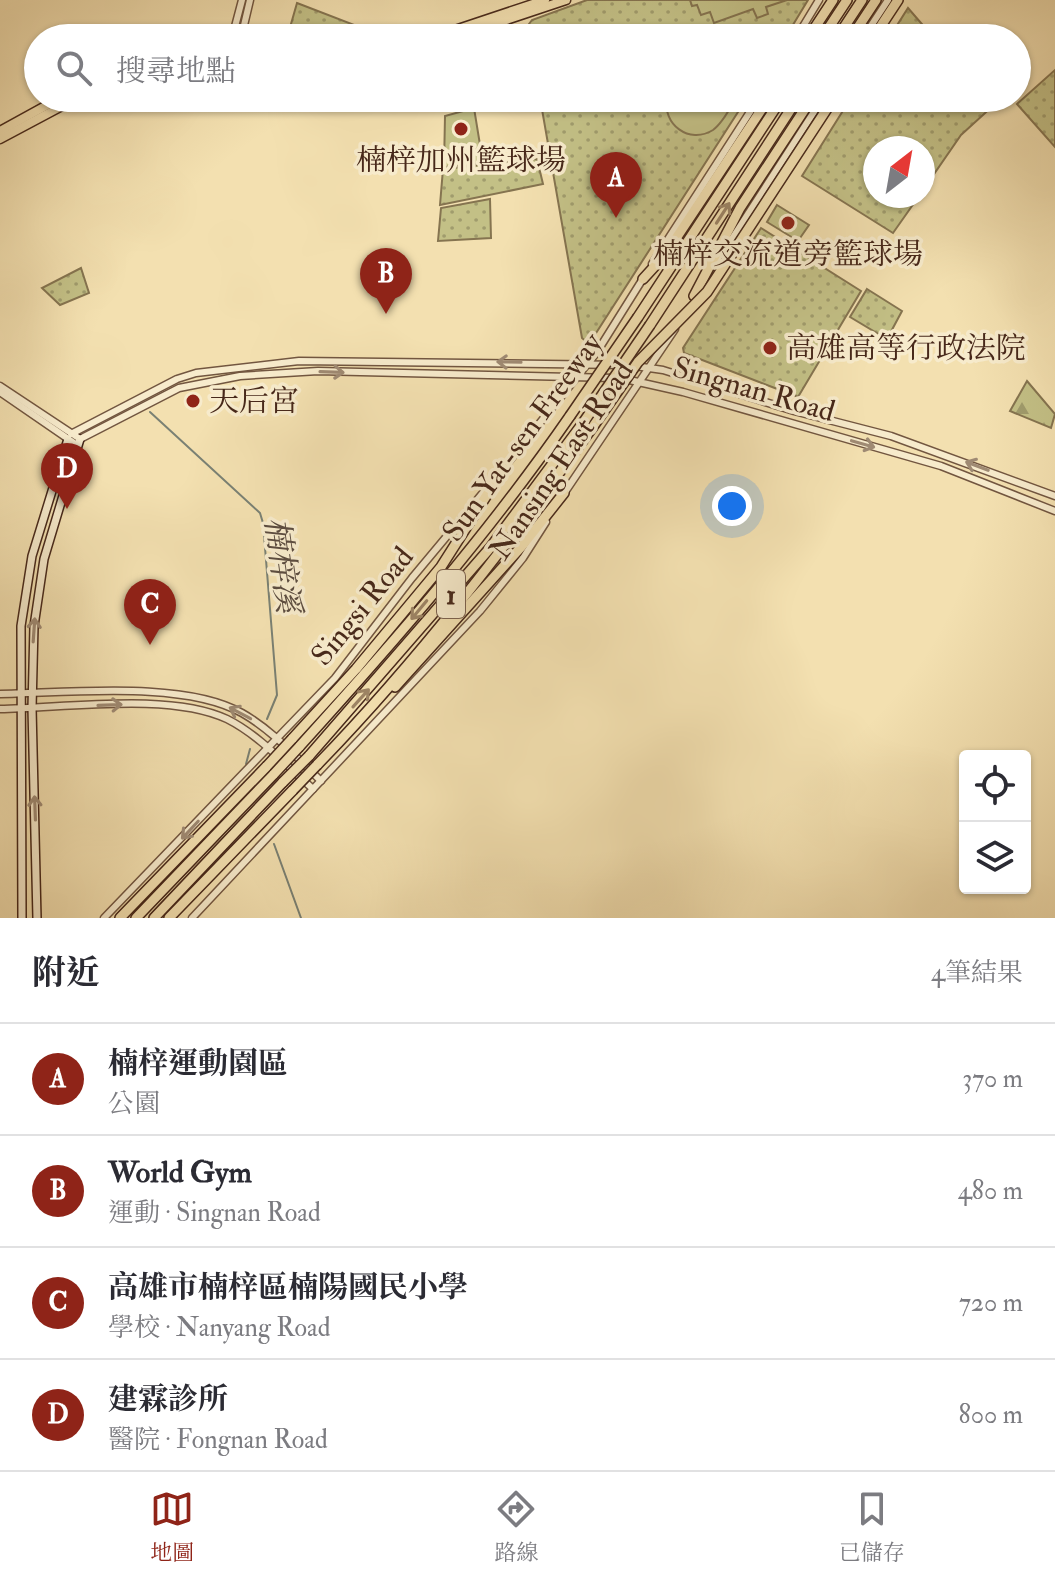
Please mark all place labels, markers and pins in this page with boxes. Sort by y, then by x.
marker: 楠梓加州籃球場 [452,120,470,138]
place label: 楠梓加州籃球場 [356,142,566,179]
pin: A [590,152,642,218]
marker: 楠梓交流道旁籃球場 [779,214,797,232]
place label: 楠梓交流道旁籃球場 [653,236,923,273]
pin: B [360,248,412,314]
place label: 高雄高等行政法院 [786,330,1026,367]
marker: 高雄高等行政法院 [761,339,779,357]
place label: 天后宮 [209,383,299,420]
marker: 天后宮 [184,392,202,410]
pin: D [41,443,93,509]
pin: C [124,579,176,645]

